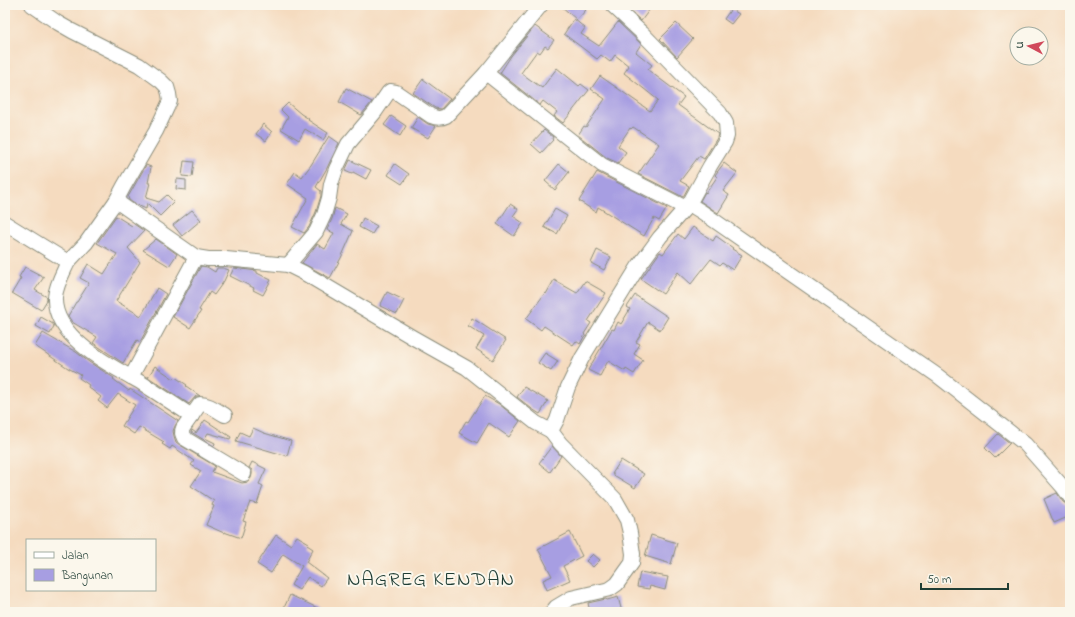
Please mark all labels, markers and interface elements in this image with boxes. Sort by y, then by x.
north arrow [1009,26,1049,66]
text: U [1012,40,1028,49]
legend [26,539,156,591]
text: Jalan [62,547,89,565]
scale bar [921,565,1008,591]
district label: NAGREG KENDAN [347,566,515,595]
text: Bangunan [61,567,113,586]
text: 50 m [927,571,951,589]

